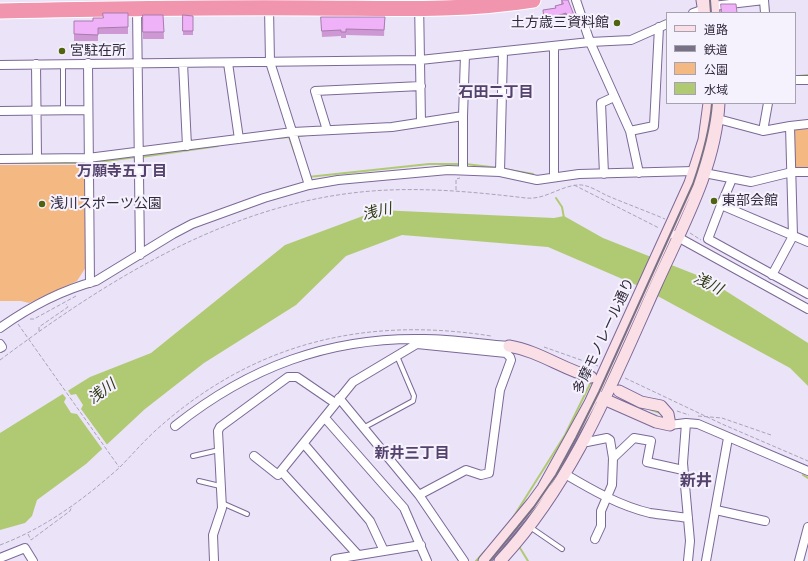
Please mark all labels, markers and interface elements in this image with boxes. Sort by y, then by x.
legend [666,12,796,104]
place label: 土方歳三資料館 [511,15,609,31]
marker: 土方歳三資料館 [612,18,622,28]
text: 道路 [704,22,728,37]
text: 鉄道 [704,42,728,57]
place label: 宮駐在所 [70,43,126,59]
marker: 宮駐在所 [57,46,67,56]
text: 公園 [704,62,728,77]
text: 水域 [704,82,728,97]
district label: 石田二丁目 [459,84,533,102]
district label: 万願寺五丁目 [77,163,167,181]
place label: 東部会館 [722,193,778,209]
place label: 浅川スポーツ公園 [50,196,162,212]
marker: 東部会館 [709,196,719,206]
marker: 浅川スポーツ公園 [37,199,47,209]
water label: 浅川 [360,200,394,224]
water label: 浅川 [691,269,725,299]
street label: 多摩モノレール通り [570,275,638,397]
water label: 浅川 [85,376,119,408]
district label: 新井三丁目 [375,445,449,463]
district label: 新井 [680,471,712,491]

